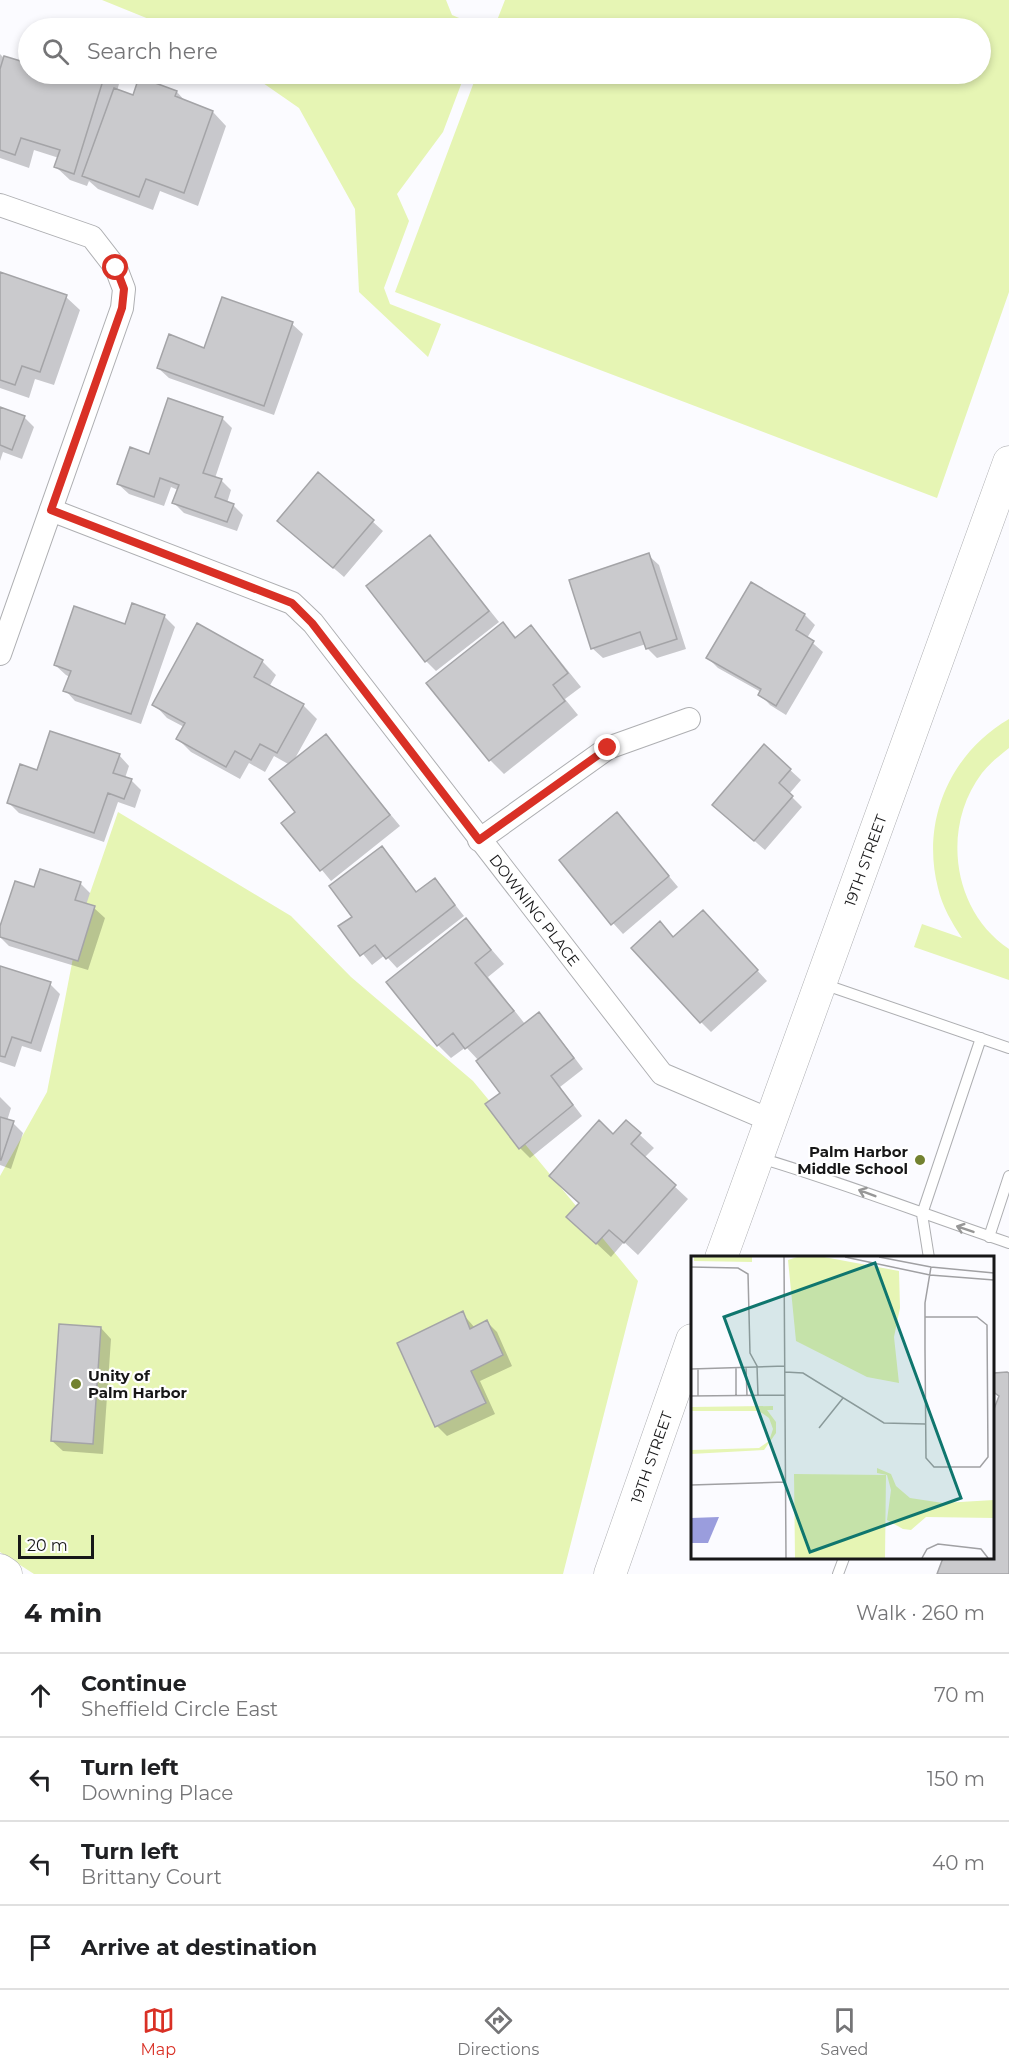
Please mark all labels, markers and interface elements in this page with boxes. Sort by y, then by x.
search box [18,18,991,84]
icon: search [39,35,72,68]
text: Search here [87,38,218,65]
route start [102,254,128,280]
route end [594,734,620,760]
street label: 19TH STREET [840,811,890,909]
street label: DOWNING PLACE [486,850,584,970]
place label: Palm Harbor Middle School [797,1142,909,1178]
marker: Palm Harbor Middle School [913,1153,927,1167]
one-way arrow [858,1187,877,1198]
one-way arrow [956,1222,975,1233]
inset map [691,1256,994,1559]
place label: Unity of Palm Harbor [88,1366,187,1402]
marker: Unity of Palm Harbor [69,1377,83,1391]
street label: 19TH STREET [626,1408,676,1506]
scale bar [18,1532,94,1560]
text: 20 m [27,1536,68,1555]
text: 4 min [24,1597,102,1629]
text: Walk · 260 m [856,1601,985,1625]
text: Continue [81,1670,187,1697]
icon: ahead [24,1679,57,1712]
text: 70 m [934,1683,985,1707]
text: Sheffield Circle East [81,1697,278,1721]
text: Turn left [81,1754,179,1781]
icon: left [24,1763,57,1796]
text: 150 m [927,1767,985,1791]
text: Downing Place [81,1781,233,1805]
text: Turn left [81,1838,179,1865]
icon: left [24,1847,57,1880]
text: 40 m [932,1851,985,1875]
text: Brittany Court [81,1865,222,1889]
icon: arrive [24,1931,57,1964]
text: Arrive at destination [81,1934,317,1961]
tab: Map [141,2004,176,2059]
tab: Directions [457,2004,539,2059]
tab: Saved [820,2004,868,2059]

